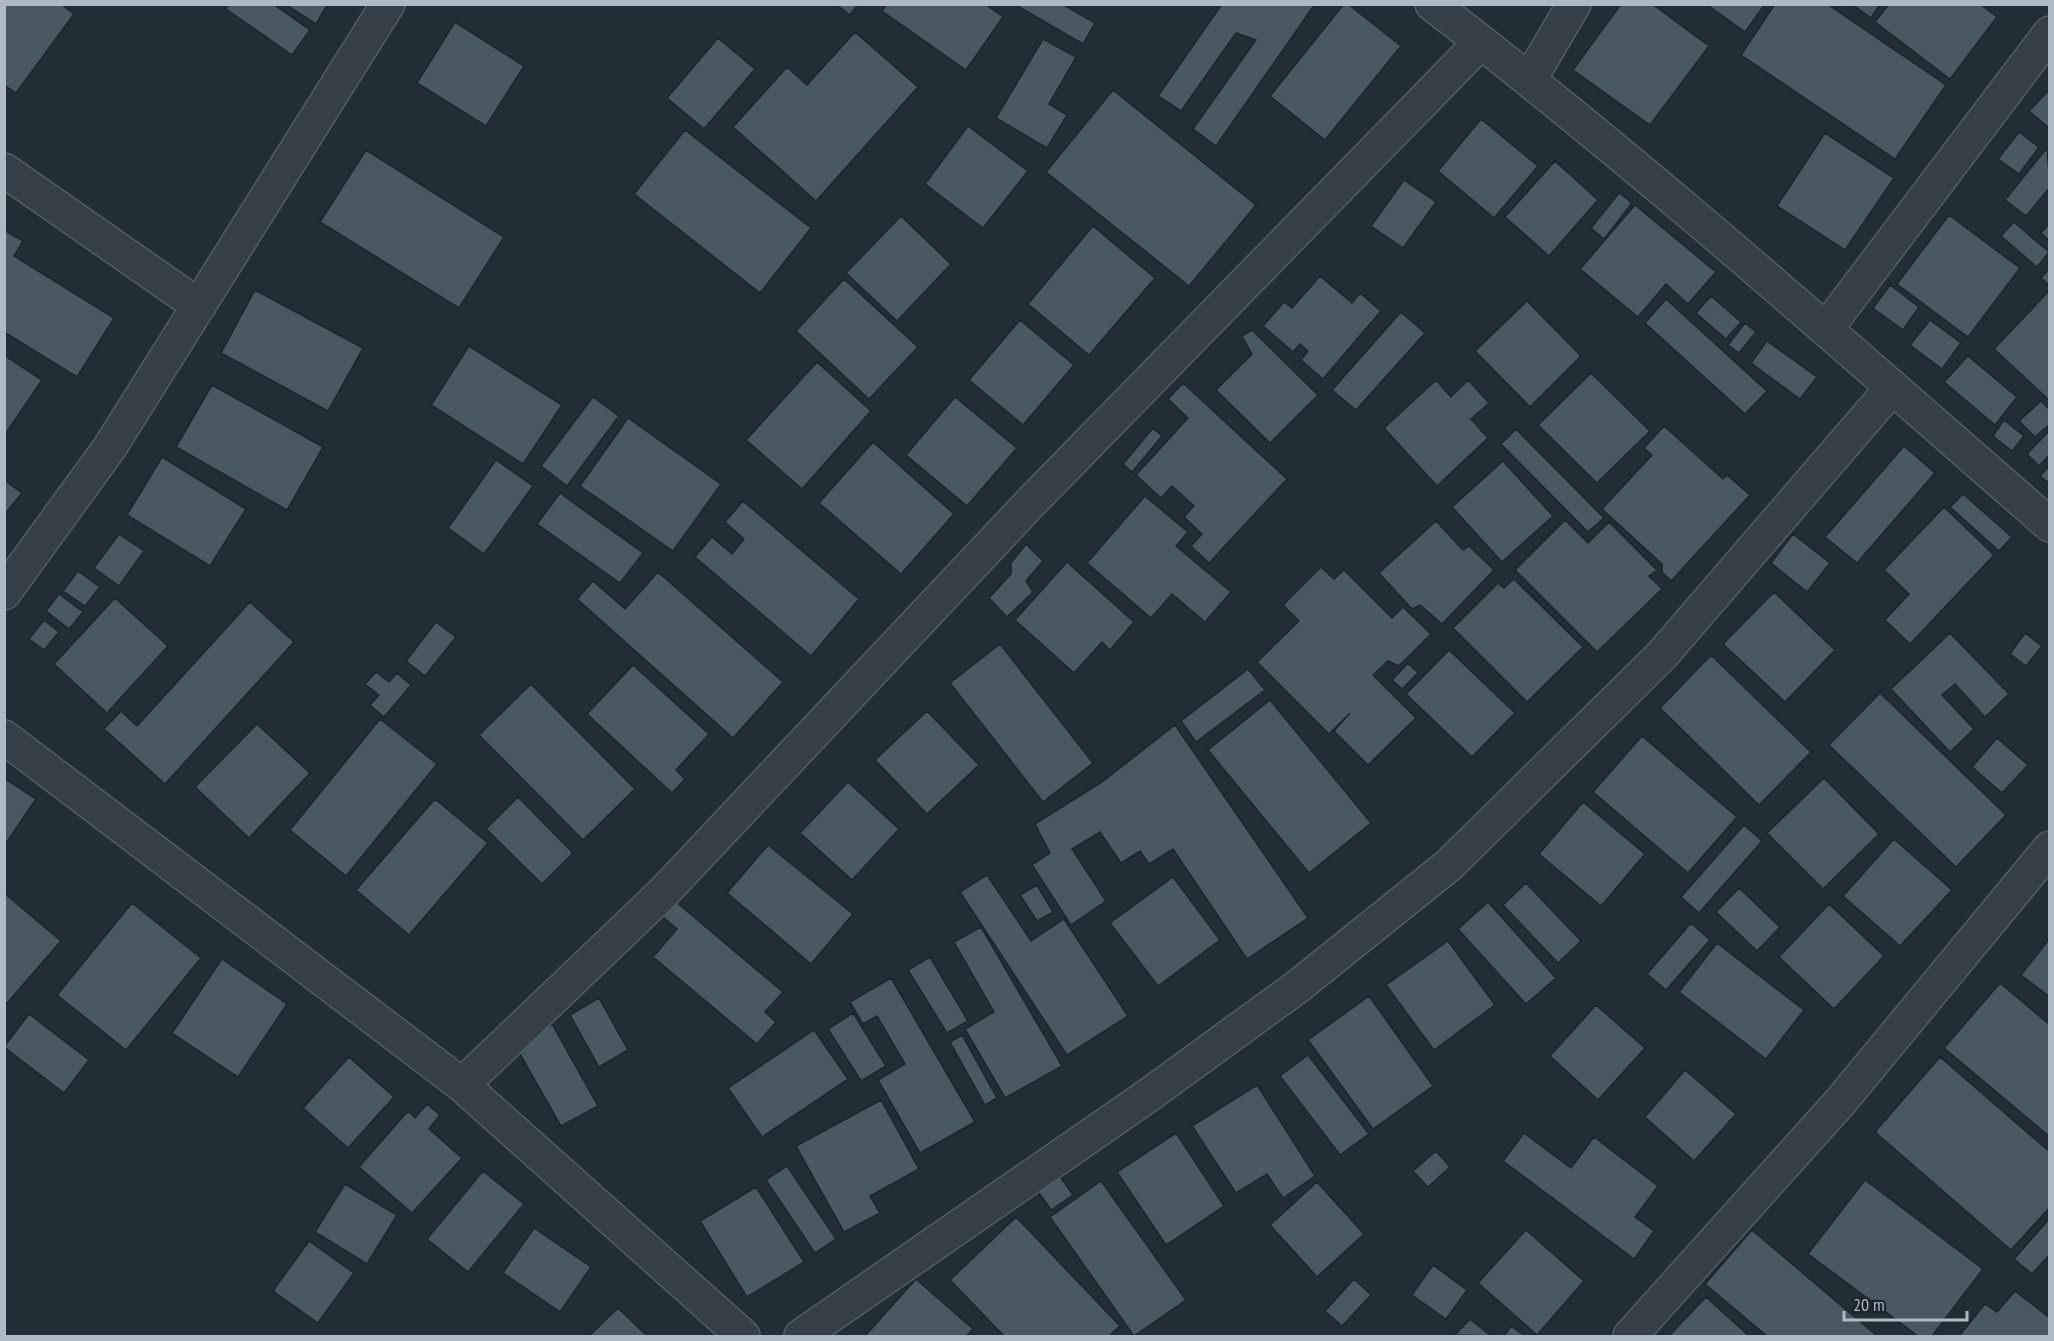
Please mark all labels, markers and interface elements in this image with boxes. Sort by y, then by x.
scale bar [1844,1284,1967,1322]
text: 20 m [1853,1293,1885,1316]

